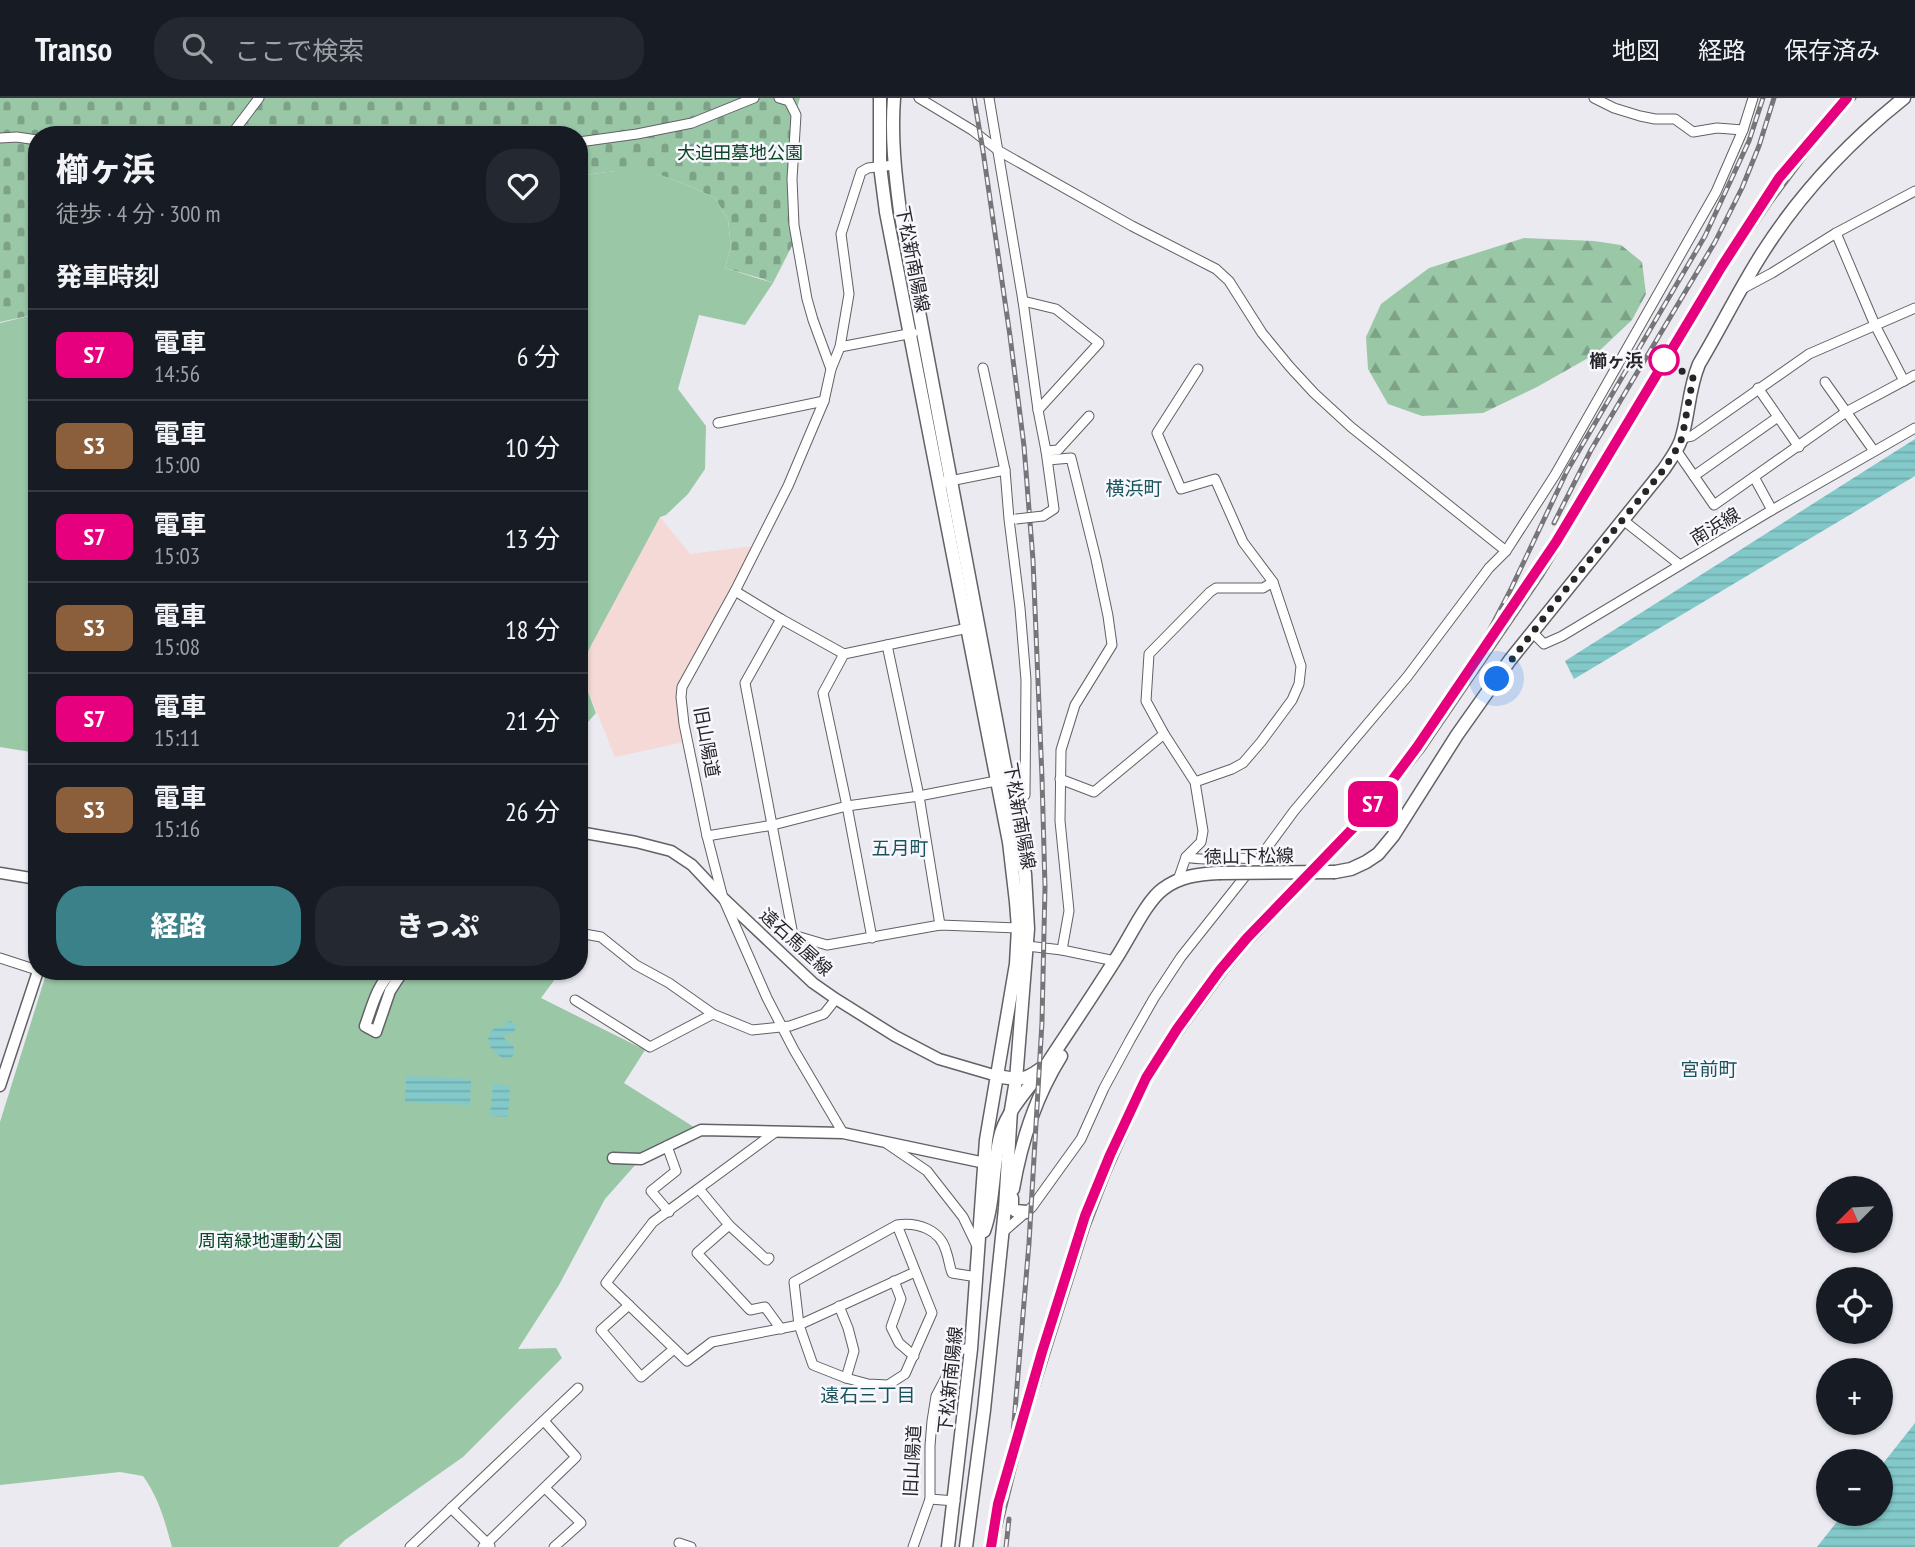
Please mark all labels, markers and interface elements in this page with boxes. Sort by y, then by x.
search box [154,17,644,80]
text: Transo [35,27,112,70]
icon: search [178,29,216,67]
text: ここで検索 [234,34,364,67]
text: 地図 [1612,35,1660,66]
text: 経路 [1698,35,1746,66]
text: 保存済み [1784,35,1880,66]
park label: 大迫田墓地公園 [677,141,803,164]
text: 櫛ヶ浜 [56,147,155,190]
button: heart [486,149,560,223]
text: 徒歩 · 4 分 · 300 m [56,199,220,228]
street label: 下松新南陽線 [891,204,935,314]
text: 発車時刻 [56,260,160,293]
text: 電車 [154,326,206,359]
text: S7 [83,339,106,370]
text: 6 分 [517,340,560,373]
marker: 櫛ヶ浜 [1649,345,1679,375]
place label: 櫛ヶ浜 [1589,349,1643,372]
text: 14:56 [154,359,200,388]
text: 電車 [154,417,206,450]
text: S3 [83,430,106,461]
text: 10 分 [505,431,560,464]
text: 15:00 [154,450,200,479]
district label: 横浜町 [1105,476,1163,500]
street label: 南浜線 [1686,502,1744,550]
text: 電車 [154,508,206,541]
text: S7 [83,521,106,552]
text: 13 分 [505,522,560,555]
text: 15:03 [154,541,200,570]
text: 電車 [154,599,206,632]
text: S3 [83,612,106,643]
text: 18 分 [505,613,560,646]
text: 15:08 [154,632,200,661]
your location [1479,661,1514,696]
text: 電車 [154,690,206,723]
text: S7 [83,703,106,734]
text: 21 分 [505,704,560,737]
street label: 旧山陽道 [689,705,725,779]
text: 15:11 [154,723,200,752]
street label: 下松新南陽線 [999,761,1041,871]
text: 電車 [154,781,206,814]
line badge: S7 [1342,781,1404,827]
text: S7 [1362,788,1384,819]
text: S3 [83,794,106,825]
text: 26 分 [505,795,560,828]
text: 15:16 [154,814,200,843]
district label: 五月町 [871,836,929,860]
street label: 徳山下松線 [1204,844,1294,868]
button: 経路 [56,886,301,966]
button: きっぷ [315,886,560,966]
street label: 遠石馬屋線 [755,903,837,981]
district label: 宮前町 [1680,1057,1738,1081]
north arrow [1816,1176,1894,1253]
map controls [1816,1176,1893,1526]
park label: 周南緑地運動公園 [198,1229,342,1252]
button: locate [1816,1267,1893,1344]
street label: 下松新南陽線 [933,1325,967,1435]
button: + [1816,1358,1893,1435]
district label: 遠石三丁目 [820,1383,916,1407]
street label: 旧山陽道 [899,1424,925,1498]
button: − [1816,1449,1893,1526]

